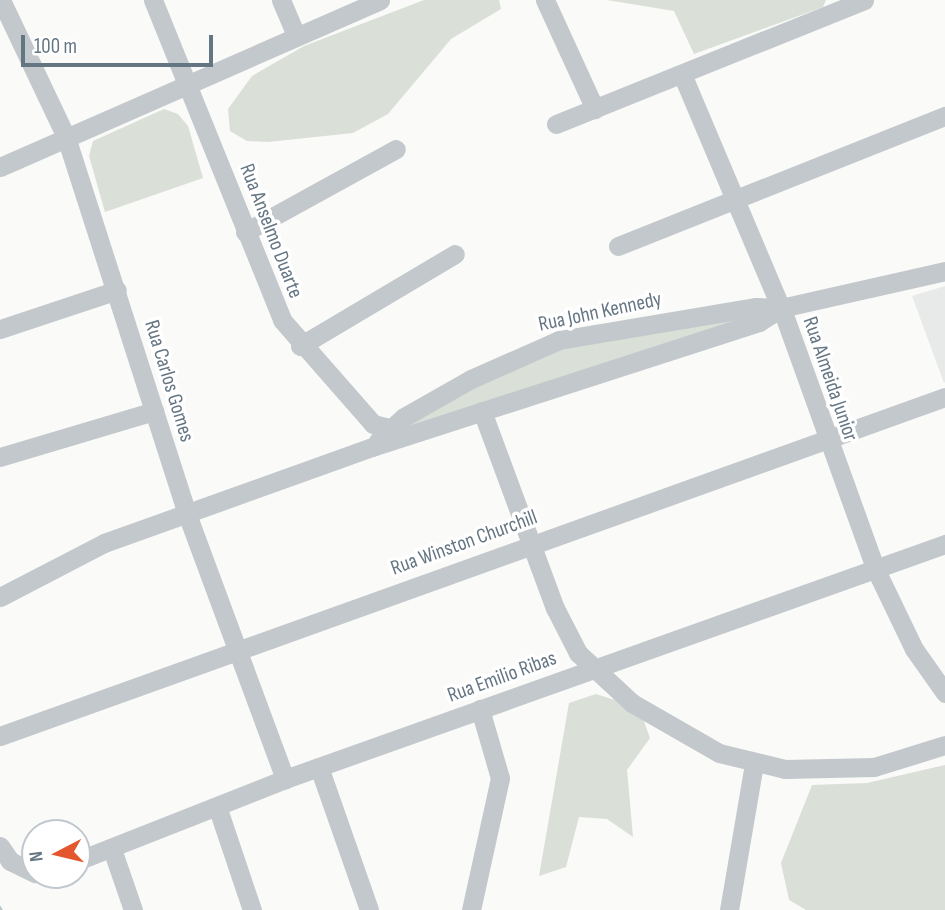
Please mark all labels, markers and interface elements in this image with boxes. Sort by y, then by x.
scale bar [24,21,217,65]
text: 100 m [34,34,77,59]
street label: Rua Anselmo Duarte [234,160,308,302]
street label: Rua John Kennedy [536,287,664,337]
street label: Rua Almeida Junior [797,314,863,444]
street label: Rua Carlos Gomes [139,317,199,445]
street label: Rua Winston Churchill [387,505,541,581]
street label: Rua Emilio Ribas [444,646,560,708]
north arrow [21,819,91,889]
text: N [25,850,49,863]

